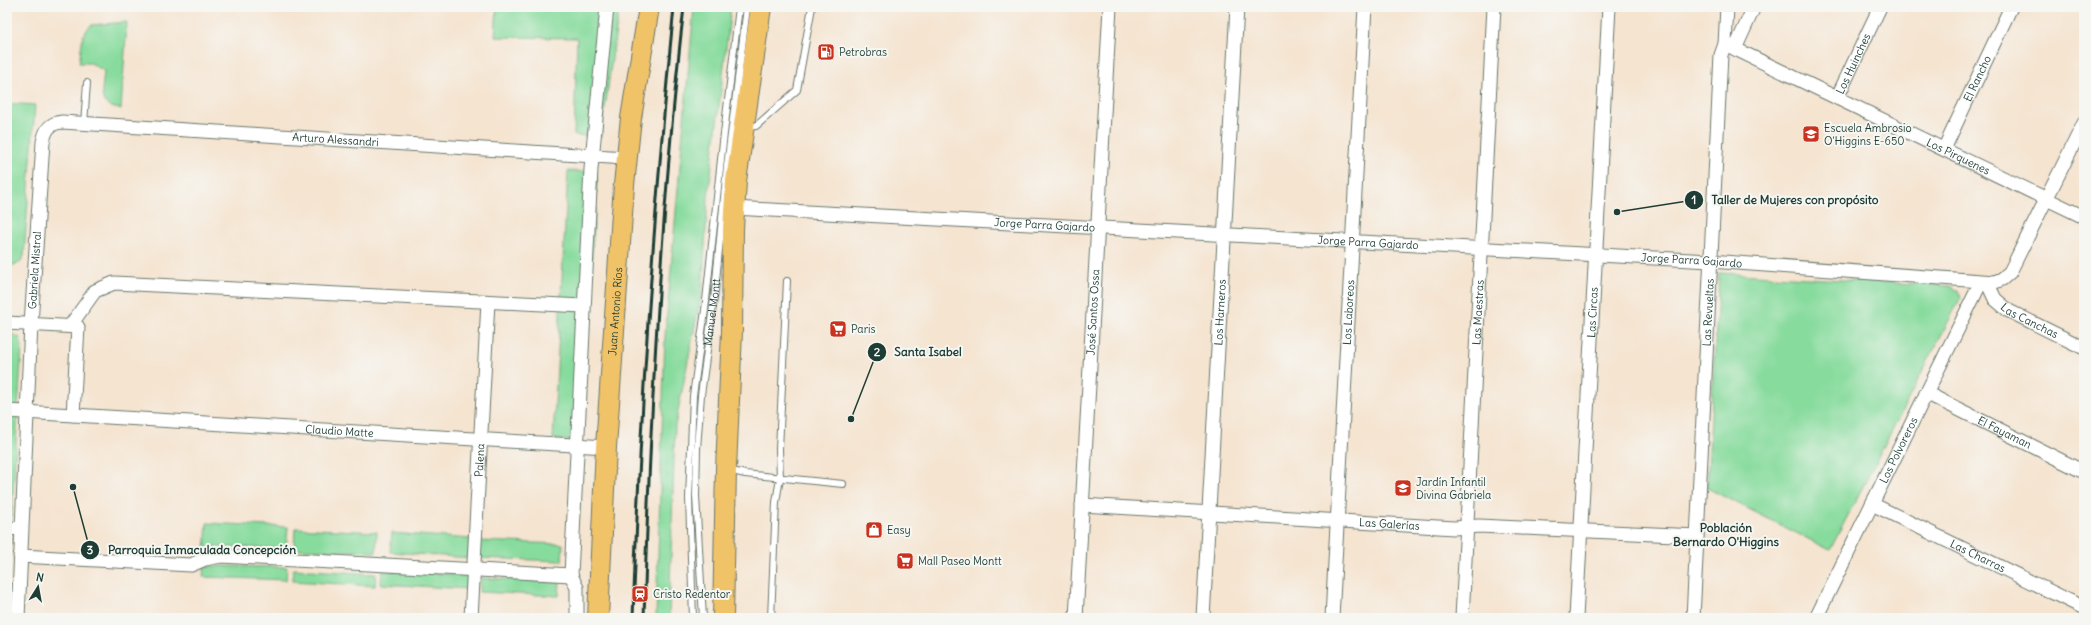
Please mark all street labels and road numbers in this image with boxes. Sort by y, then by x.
street label: Los Huinches [1833,31,1874,96]
street label: El Rancho [1960,53,1994,104]
street label: Arturo Alessandri [292,130,379,149]
street label: Los Pirquenes [1924,135,1992,178]
street label: Jorge Parra Gajardo [994,215,1095,235]
street label: Gabriela Mistral [25,231,44,310]
street label: Jorge Parra Gajardo [1317,233,1419,252]
street label: Jorge Parra Gajardo [1641,250,1743,270]
street label: Juan Antonio Ríos [605,267,625,356]
street label: José Santos Ossa [1084,269,1102,356]
street label: Manuel Montt [701,278,723,347]
street label: Las Revueltas [1700,278,1717,347]
street label: Los Harneros [1211,279,1229,346]
street label: Los Laboreos [1340,279,1357,346]
street label: Las Maestras [1469,279,1487,345]
street label: Las Circas [1584,287,1601,338]
street label: Las Canchas [1998,300,2061,341]
street label: El Fayaman [1975,413,2034,452]
street label: Los Polvoreros [1876,415,1921,486]
street label: Claudio Matte [305,422,374,440]
street label: Palena [472,443,487,477]
street label: Las Galerías [1359,515,1420,533]
street label: Las Charras [1948,536,2008,575]

